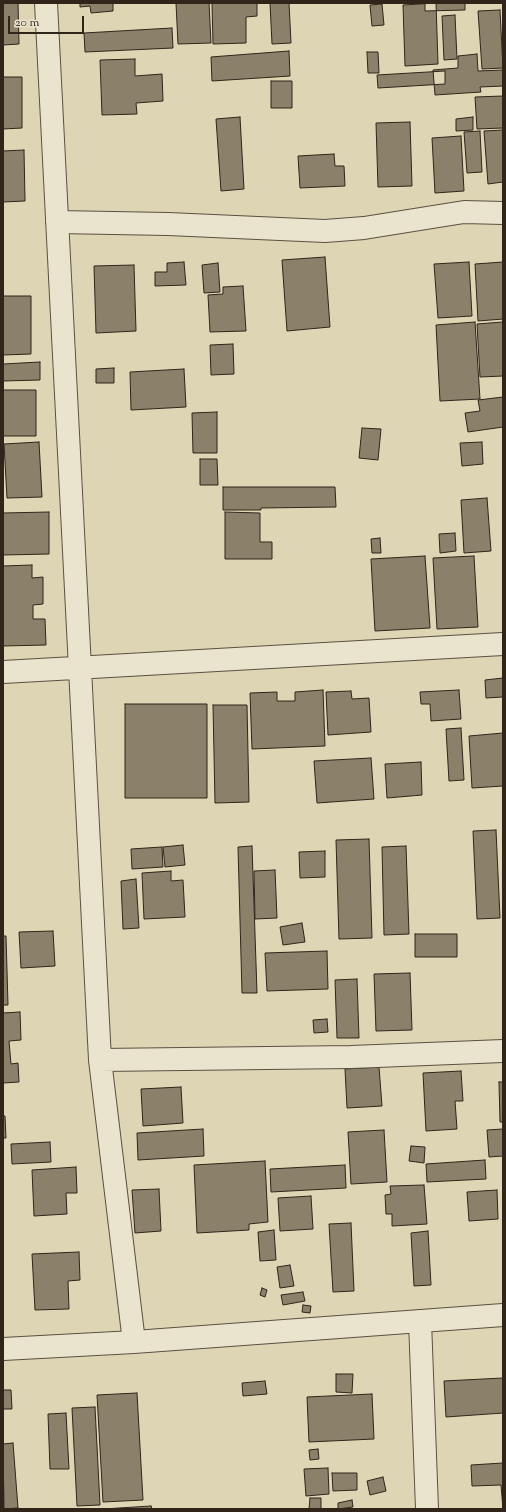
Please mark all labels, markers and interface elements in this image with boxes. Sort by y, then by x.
scale bar [10,8,86,34]
text: 20 m [15,14,39,32]

